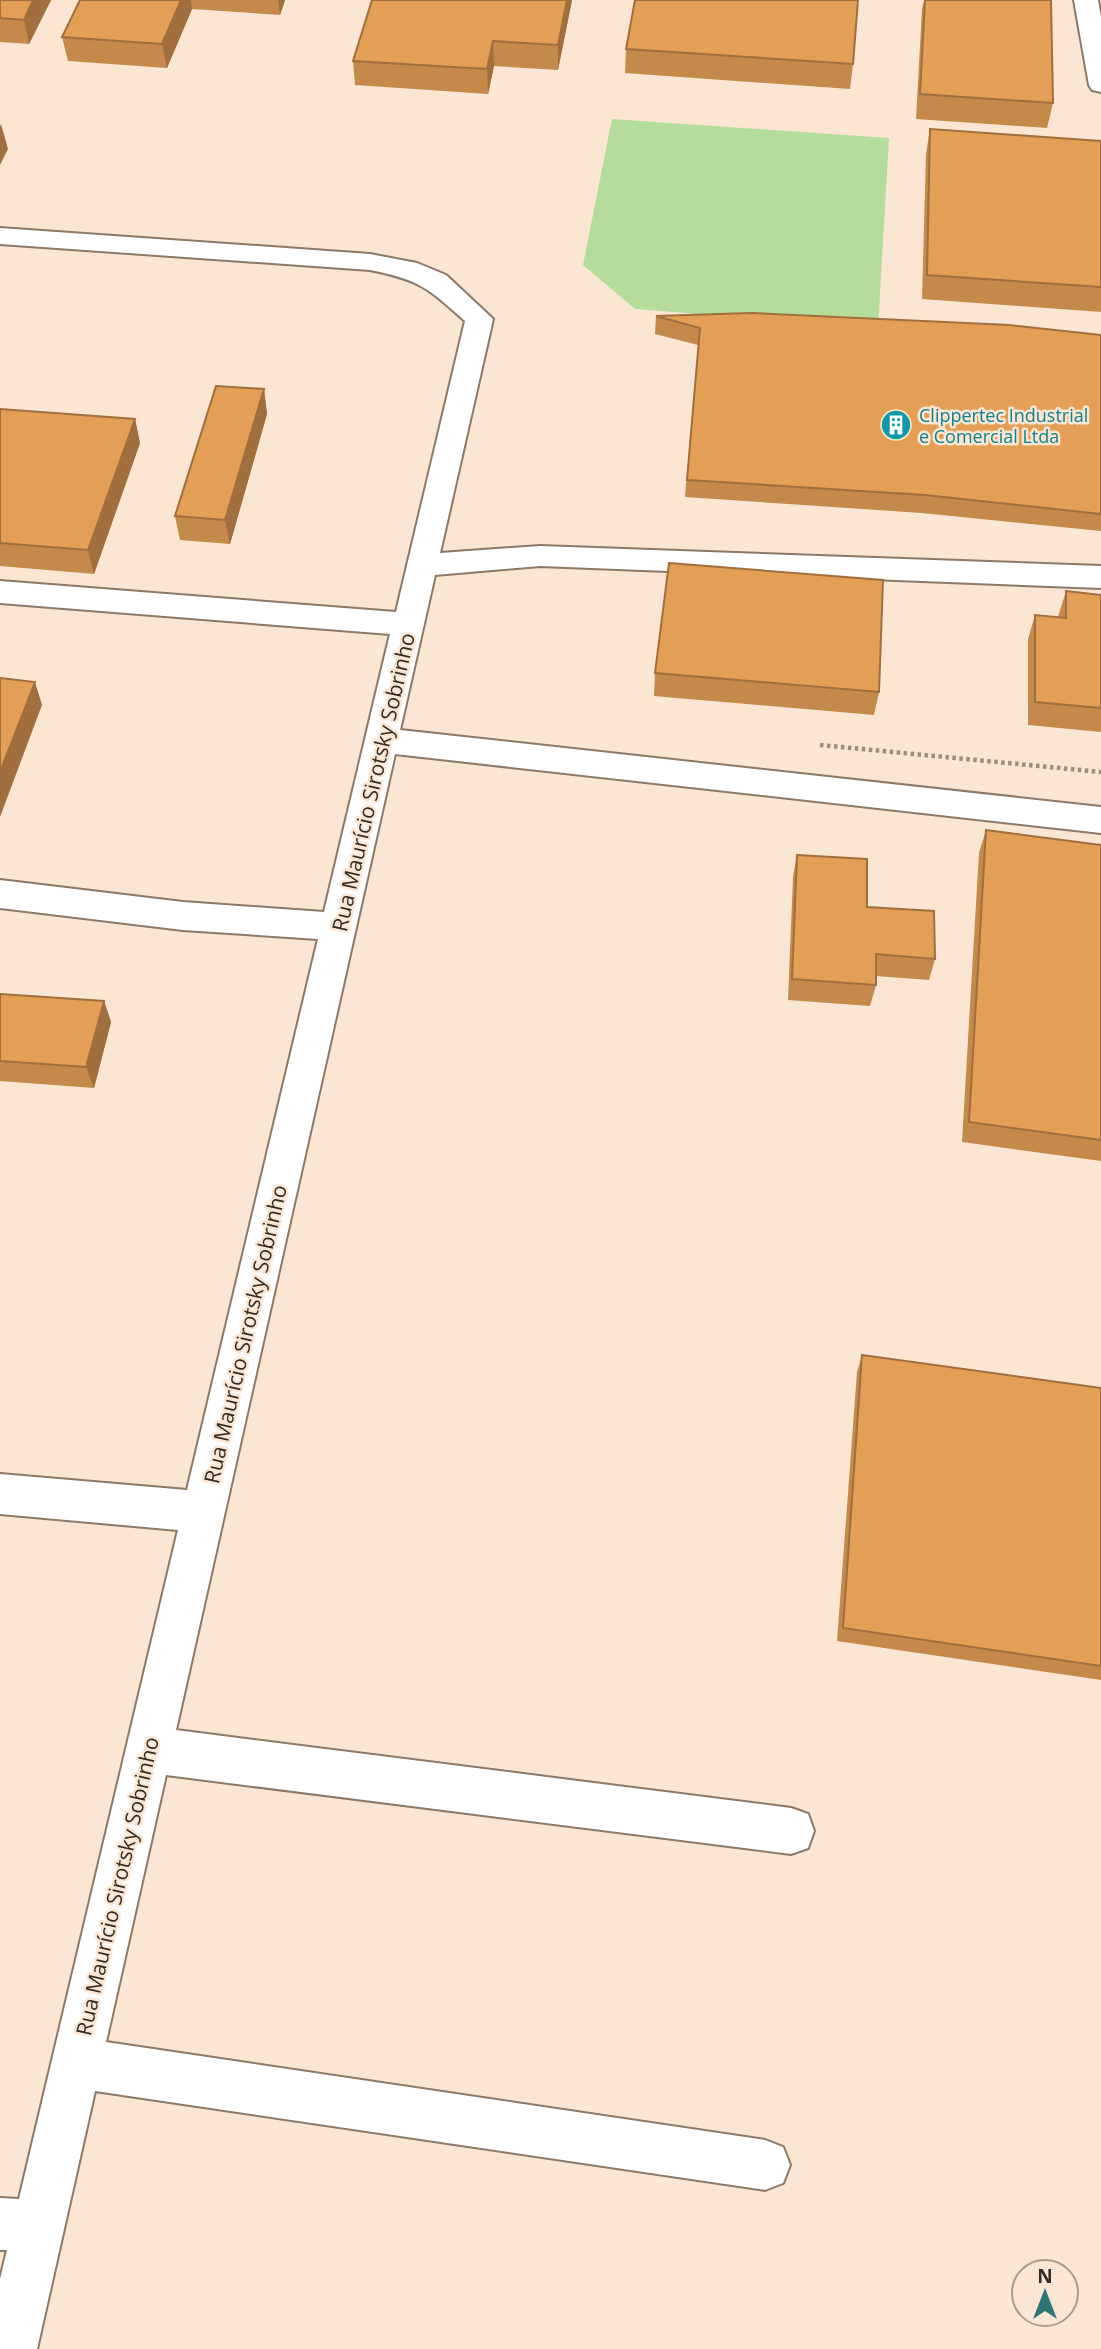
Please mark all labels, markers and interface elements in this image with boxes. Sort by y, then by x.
place label: Clippertec Industrial e Comercial Ltda [919,403,1088,448]
building icon: Clippertec Industrial e Comercial Ltda [879,408,913,442]
street label: Rua Maurício Sirotsky Sobrinho [325,630,421,934]
street label: Rua Maurício Sirotsky Sobrinho [197,1182,293,1486]
street label: Rua Maurício Sirotsky Sobrinho [69,1734,165,2038]
north arrow [1010,2258,1080,2328]
text: N [1037,2263,1053,2289]

